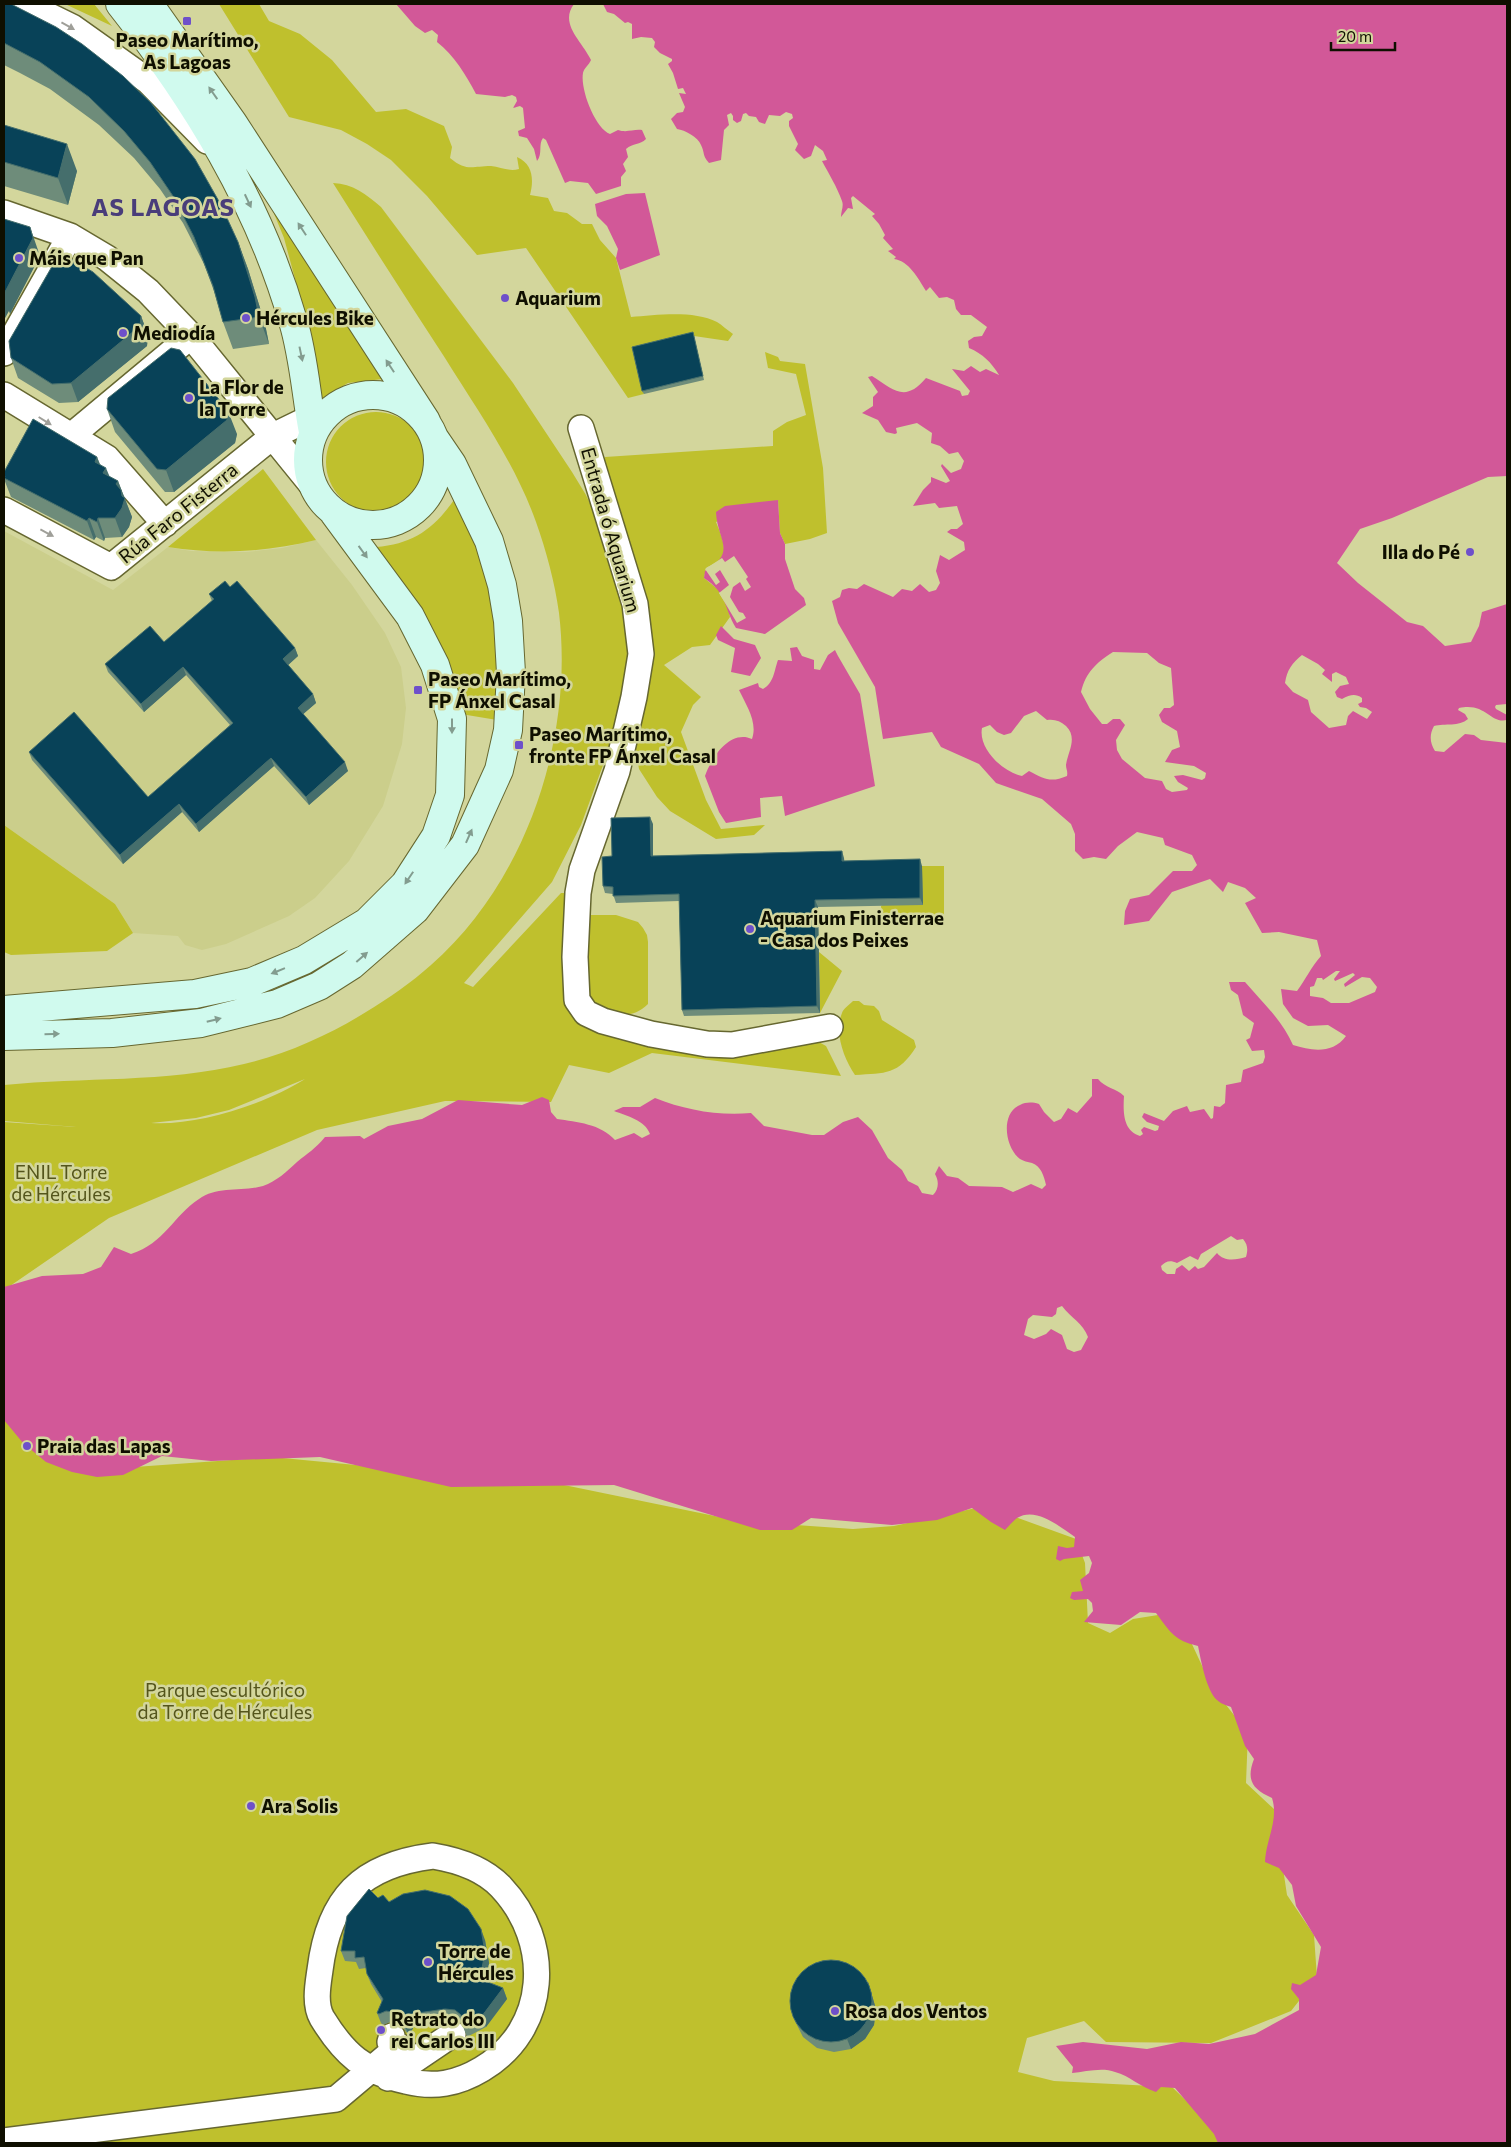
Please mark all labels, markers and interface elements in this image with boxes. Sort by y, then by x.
marker: Paseo Marítimo, As Lagoas [181,15,193,27]
scale bar [1331,20,1395,52]
one-way arrow [61,22,76,30]
text: 20 m [1338,27,1372,45]
place label: Paseo Marítimo, As Lagoas [115,28,259,73]
one-way arrow [208,87,218,100]
district label: AS LAGOAS [91,192,235,221]
one-way arrow [244,194,252,208]
one-way arrow [297,223,307,236]
place label: Máis que Pan [29,246,144,269]
marker: Máis que Pan [13,252,25,264]
place label: Aquarium [515,286,601,309]
marker: Aquarium [499,292,511,304]
place label: Hércules Bike [256,306,374,329]
marker: Hércules Bike [240,312,252,324]
place label: Mediodía [133,321,215,344]
marker: Mediodía [117,327,129,339]
one-way arrow [297,347,305,363]
one-way arrow [385,359,395,372]
place label: La Flor de la Torre [199,375,284,420]
marker: La Flor de la Torre [183,392,195,404]
one-way arrow [39,416,52,425]
street label: Entrada ó Aquarium [577,445,646,615]
street label: Rúa Faro Fisterra [114,458,242,568]
one-way arrow [40,528,54,537]
place label: Illa do Pé [1382,540,1460,563]
one-way arrow [358,546,368,559]
marker: Illa do Pé [1464,546,1476,558]
place label: Paseo Marítimo, FP Ánxel Casal [428,667,571,712]
marker: Paseo Marítimo, FP Ánxel Casal [412,684,424,696]
one-way arrow [448,718,456,734]
place label: Paseo Marítimo, fronte FP Ánxel Casal [529,722,716,767]
marker: Paseo Marítimo, fronte FP Ánxel Casal [513,739,525,751]
one-way arrow [465,829,473,843]
one-way arrow [404,871,413,885]
place label: Aquarium Finisterrae - Casa dos Peixes [760,906,944,951]
marker: Aquarium Finisterrae - Casa dos Peixes [744,923,756,935]
one-way arrow [355,951,367,963]
one-way arrow [270,967,285,975]
one-way arrow [206,1015,221,1023]
one-way arrow [45,1030,61,1038]
park label: ENIL Torre de Hércules [11,1160,111,1205]
place label: Praia das Lapas [37,1434,171,1457]
marker: Praia das Lapas [21,1440,33,1452]
park label: Parque escultórico da Torre de Hércules [138,1678,312,1723]
place label: Ara Solis [261,1794,338,1817]
marker: Ara Solis [245,1800,257,1812]
place label: Torre de Hércules [438,1939,514,1984]
marker: Torre de Hércules [422,1956,434,1968]
place label: Rosa dos Ventos [845,1999,987,2022]
marker: Rosa dos Ventos [829,2005,841,2017]
place label: Retrato do rei Carlos III [391,2007,495,2052]
marker: Retrato do rei Carlos III [375,2024,387,2036]

